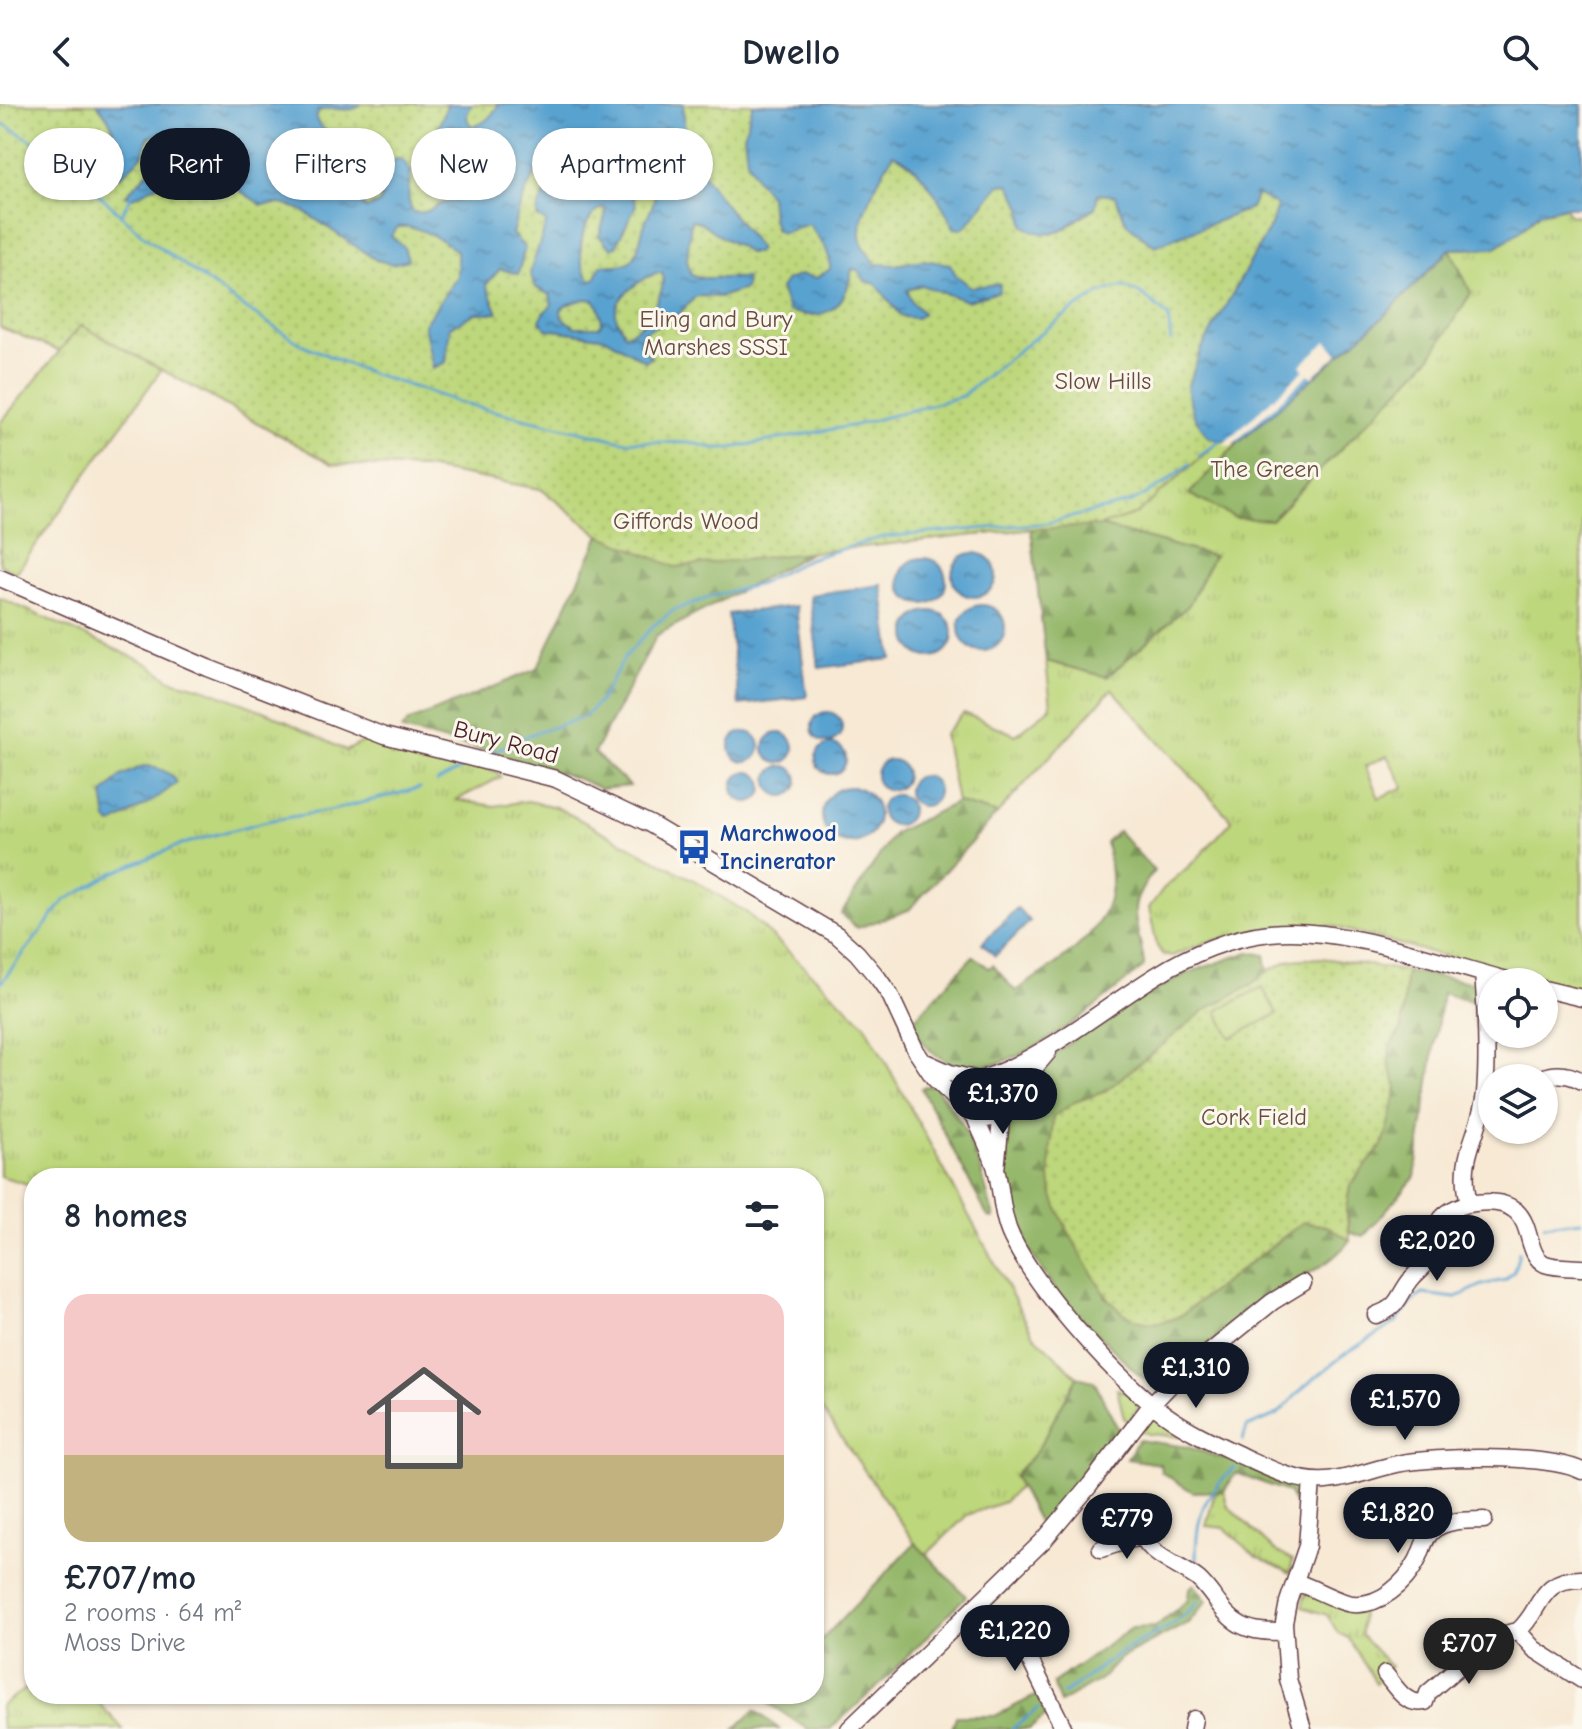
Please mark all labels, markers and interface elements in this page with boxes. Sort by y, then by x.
icon: back [40,30,84,74]
icon: search [1498,30,1542,74]
text: Dwello [742,32,840,73]
chip: Buy [24,128,124,200]
chip: Rent [140,128,250,200]
chip: Filters [266,128,395,200]
chip: New [411,128,516,200]
chip: Apartment [532,128,713,200]
park label: Eling and Bury Marshes SSSI [640,305,793,361]
park label: Slow Hills [1055,367,1151,395]
park label: The Green [1210,455,1320,483]
park label: Giffords Wood [613,507,759,535]
street label: Bury Road [451,715,561,769]
place label: Marchwood Incinerator [720,819,837,875]
bus stop icon: Marchwood Incinerator [675,828,713,866]
map controls [1478,968,1558,1144]
button: locate [1478,968,1558,1048]
button: layers [1478,1064,1558,1144]
pin: £1,370 [938,1068,1068,1136]
text: £1,370 [967,1079,1039,1109]
park label: Cork Field [1201,1103,1307,1131]
icon: filters [740,1194,784,1238]
text: 8 homes [64,1196,187,1236]
pin: £2,020 [1372,1215,1502,1283]
text: £2,020 [1398,1226,1476,1256]
pin: £1,310 [1131,1342,1261,1410]
icon: home [352,1346,496,1490]
text: £1,310 [1161,1353,1231,1383]
pin: £1,570 [1340,1374,1470,1442]
text: £1,570 [1369,1385,1441,1415]
pin: £1,820 [1333,1487,1463,1555]
pin: £779 [1080,1493,1174,1561]
text: £1,820 [1361,1498,1435,1528]
text: £779 [1100,1504,1154,1534]
text: £707/mo [64,1558,196,1598]
text: 2 rooms · 64 m² [64,1598,241,1628]
pin: £1,220 [950,1605,1080,1673]
text: £1,220 [978,1616,1052,1646]
pin: £707 [1422,1618,1516,1686]
text: Moss Drive [64,1628,186,1658]
text: £707 [1441,1629,1497,1659]

